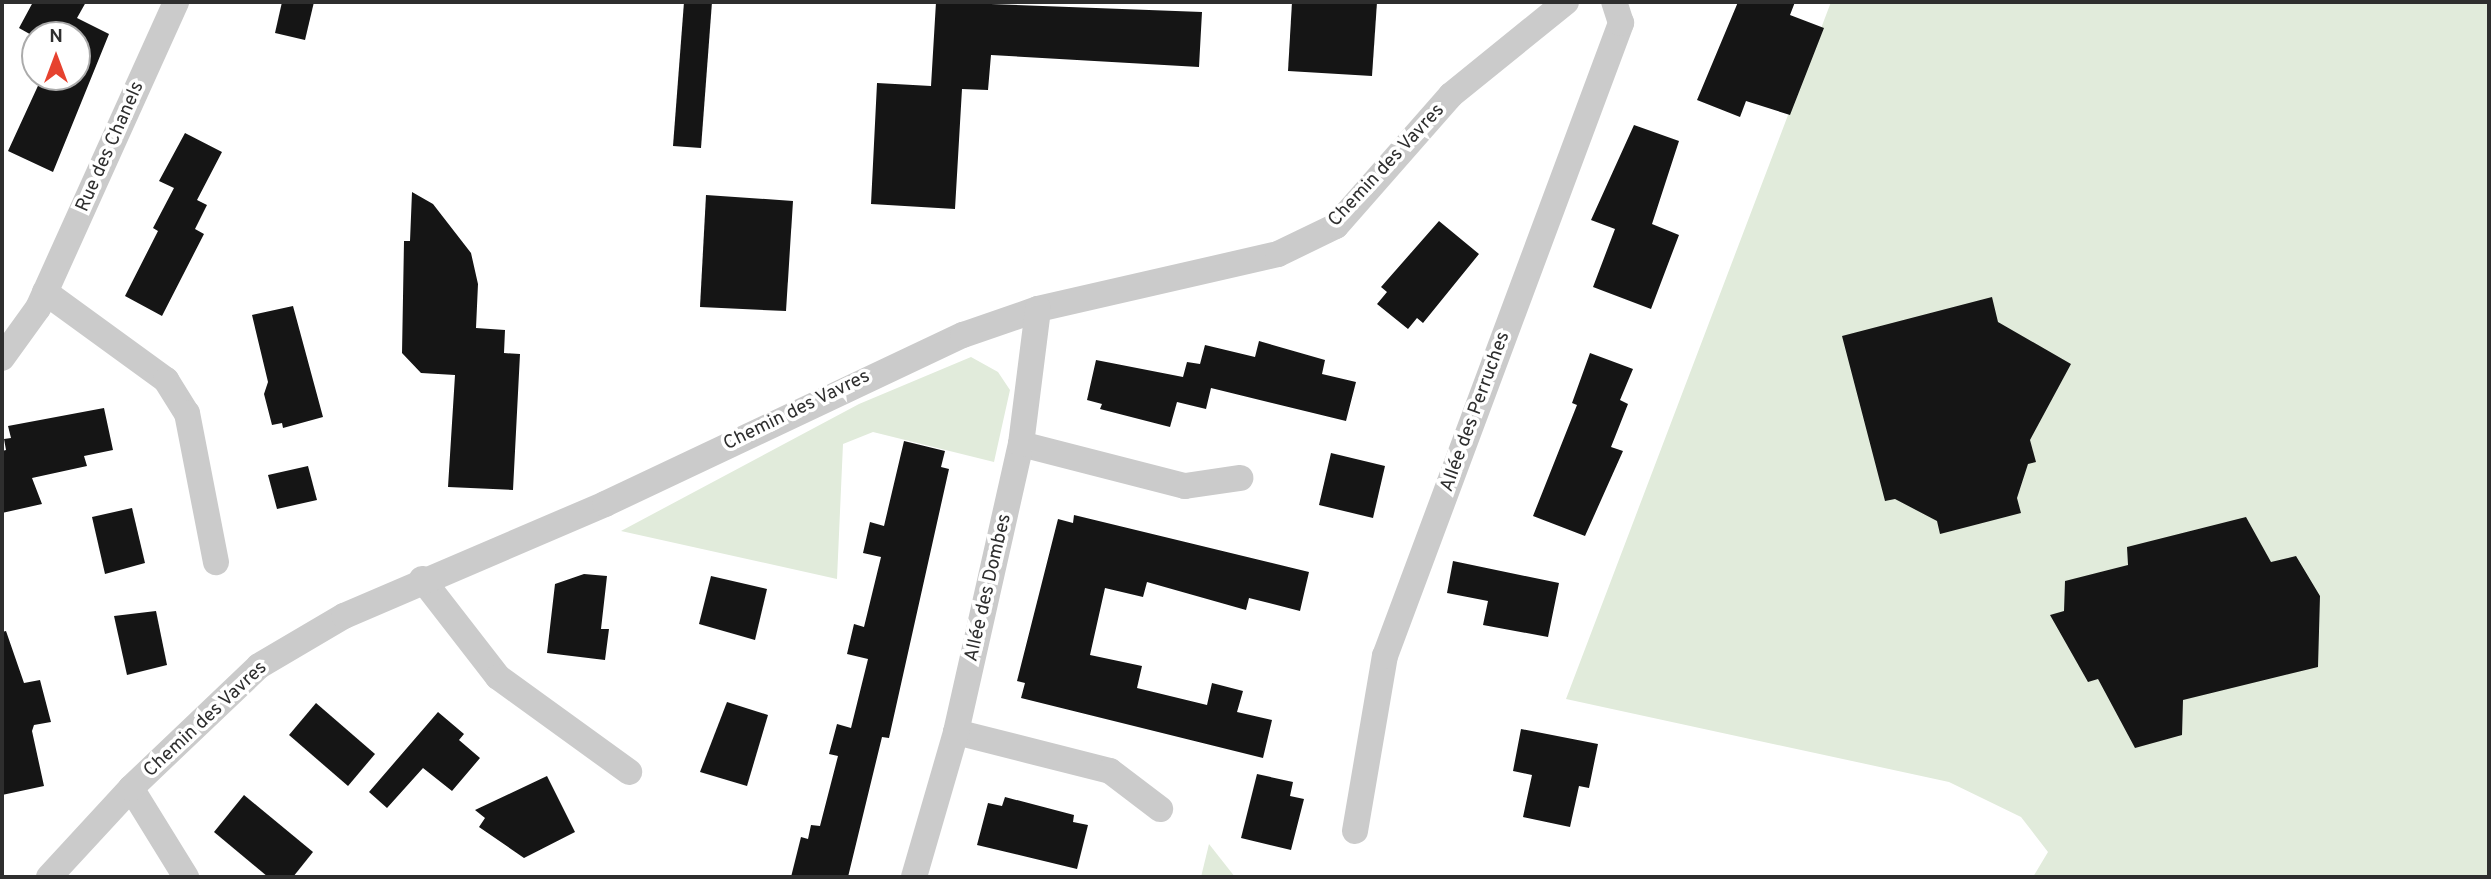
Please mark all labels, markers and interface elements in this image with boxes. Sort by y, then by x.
north arrow [21,21,91,91]
text: N [49,25,63,49]
street label: Rue des Chanels [72,78,150,216]
street label: Chemin des Vavres [1324,99,1450,233]
street label: Allée des Perruches [1436,329,1516,495]
street label: Chemin des Vavres [720,366,874,456]
street label: Allée des Dombes [961,512,1017,664]
street label: Chemin des Vavres [139,657,273,783]

